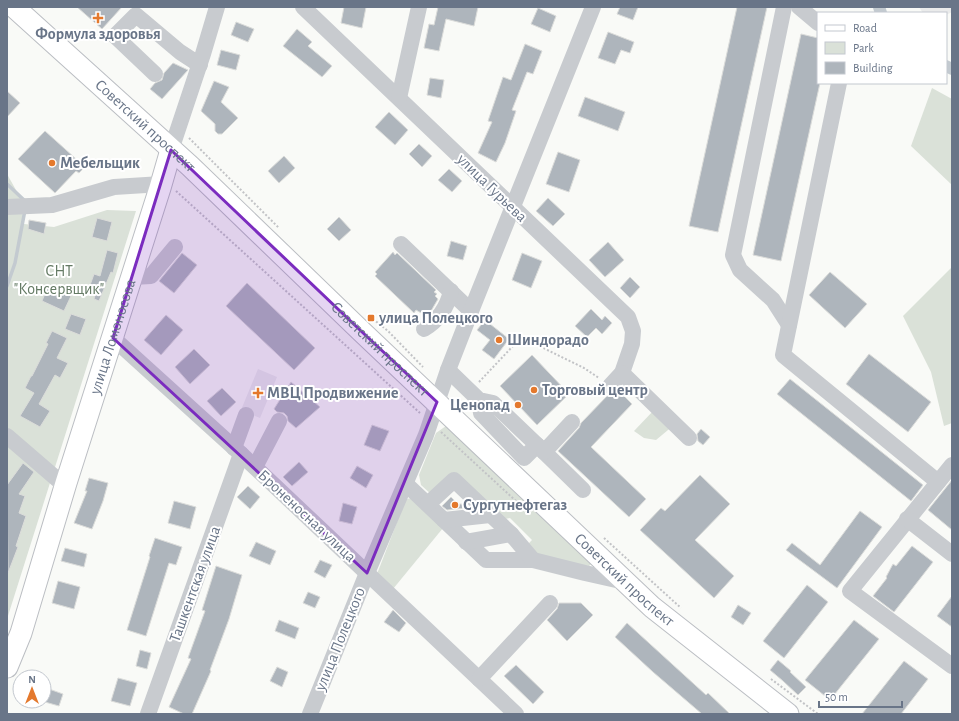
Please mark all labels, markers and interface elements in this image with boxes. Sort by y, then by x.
legend [817,12,947,84]
marker: Формула здоровья [93,13,103,23]
text: Road [853,22,877,34]
place label: Формула здоровья [35,26,161,43]
text: Park [853,42,874,54]
text: Building [853,62,893,74]
street label: Советский проспект [92,76,199,175]
street label: улица Гурьева [453,150,530,226]
place label: Мебельщик [60,155,140,171]
marker: Мебельщик [47,158,57,168]
park label: СНТ "Консервщик" [14,263,104,297]
street label: улица Ломоносова [86,277,138,398]
street label: Советский проспект [328,299,433,399]
place label: улица Полецкого [378,310,493,327]
marker: улица Полецкого [366,313,376,323]
place label: Шиндорадо [507,332,589,348]
marker: Шиндорадо [494,335,504,345]
place label: Торговый центр [542,382,648,398]
place label: МВЦ Продвижение [267,385,399,401]
marker: Торговый центр [529,385,539,395]
marker: МВЦ Продвижение [252,387,264,399]
place label: Ценопад [450,397,510,413]
marker: Ценопад [513,400,523,410]
street label: Броненосная улица [254,467,359,566]
place label: Сургутнефтегаз [463,497,568,514]
marker: Сургутнефтегаз [450,500,460,510]
street label: Ташкентская улица [167,524,224,644]
street label: Советский проспект [571,530,677,629]
street label: улица Полецкого [312,585,369,694]
north arrow [12,669,52,709]
text: N [28,674,36,685]
scale bar [819,683,902,709]
text: 50 m [825,691,848,703]

